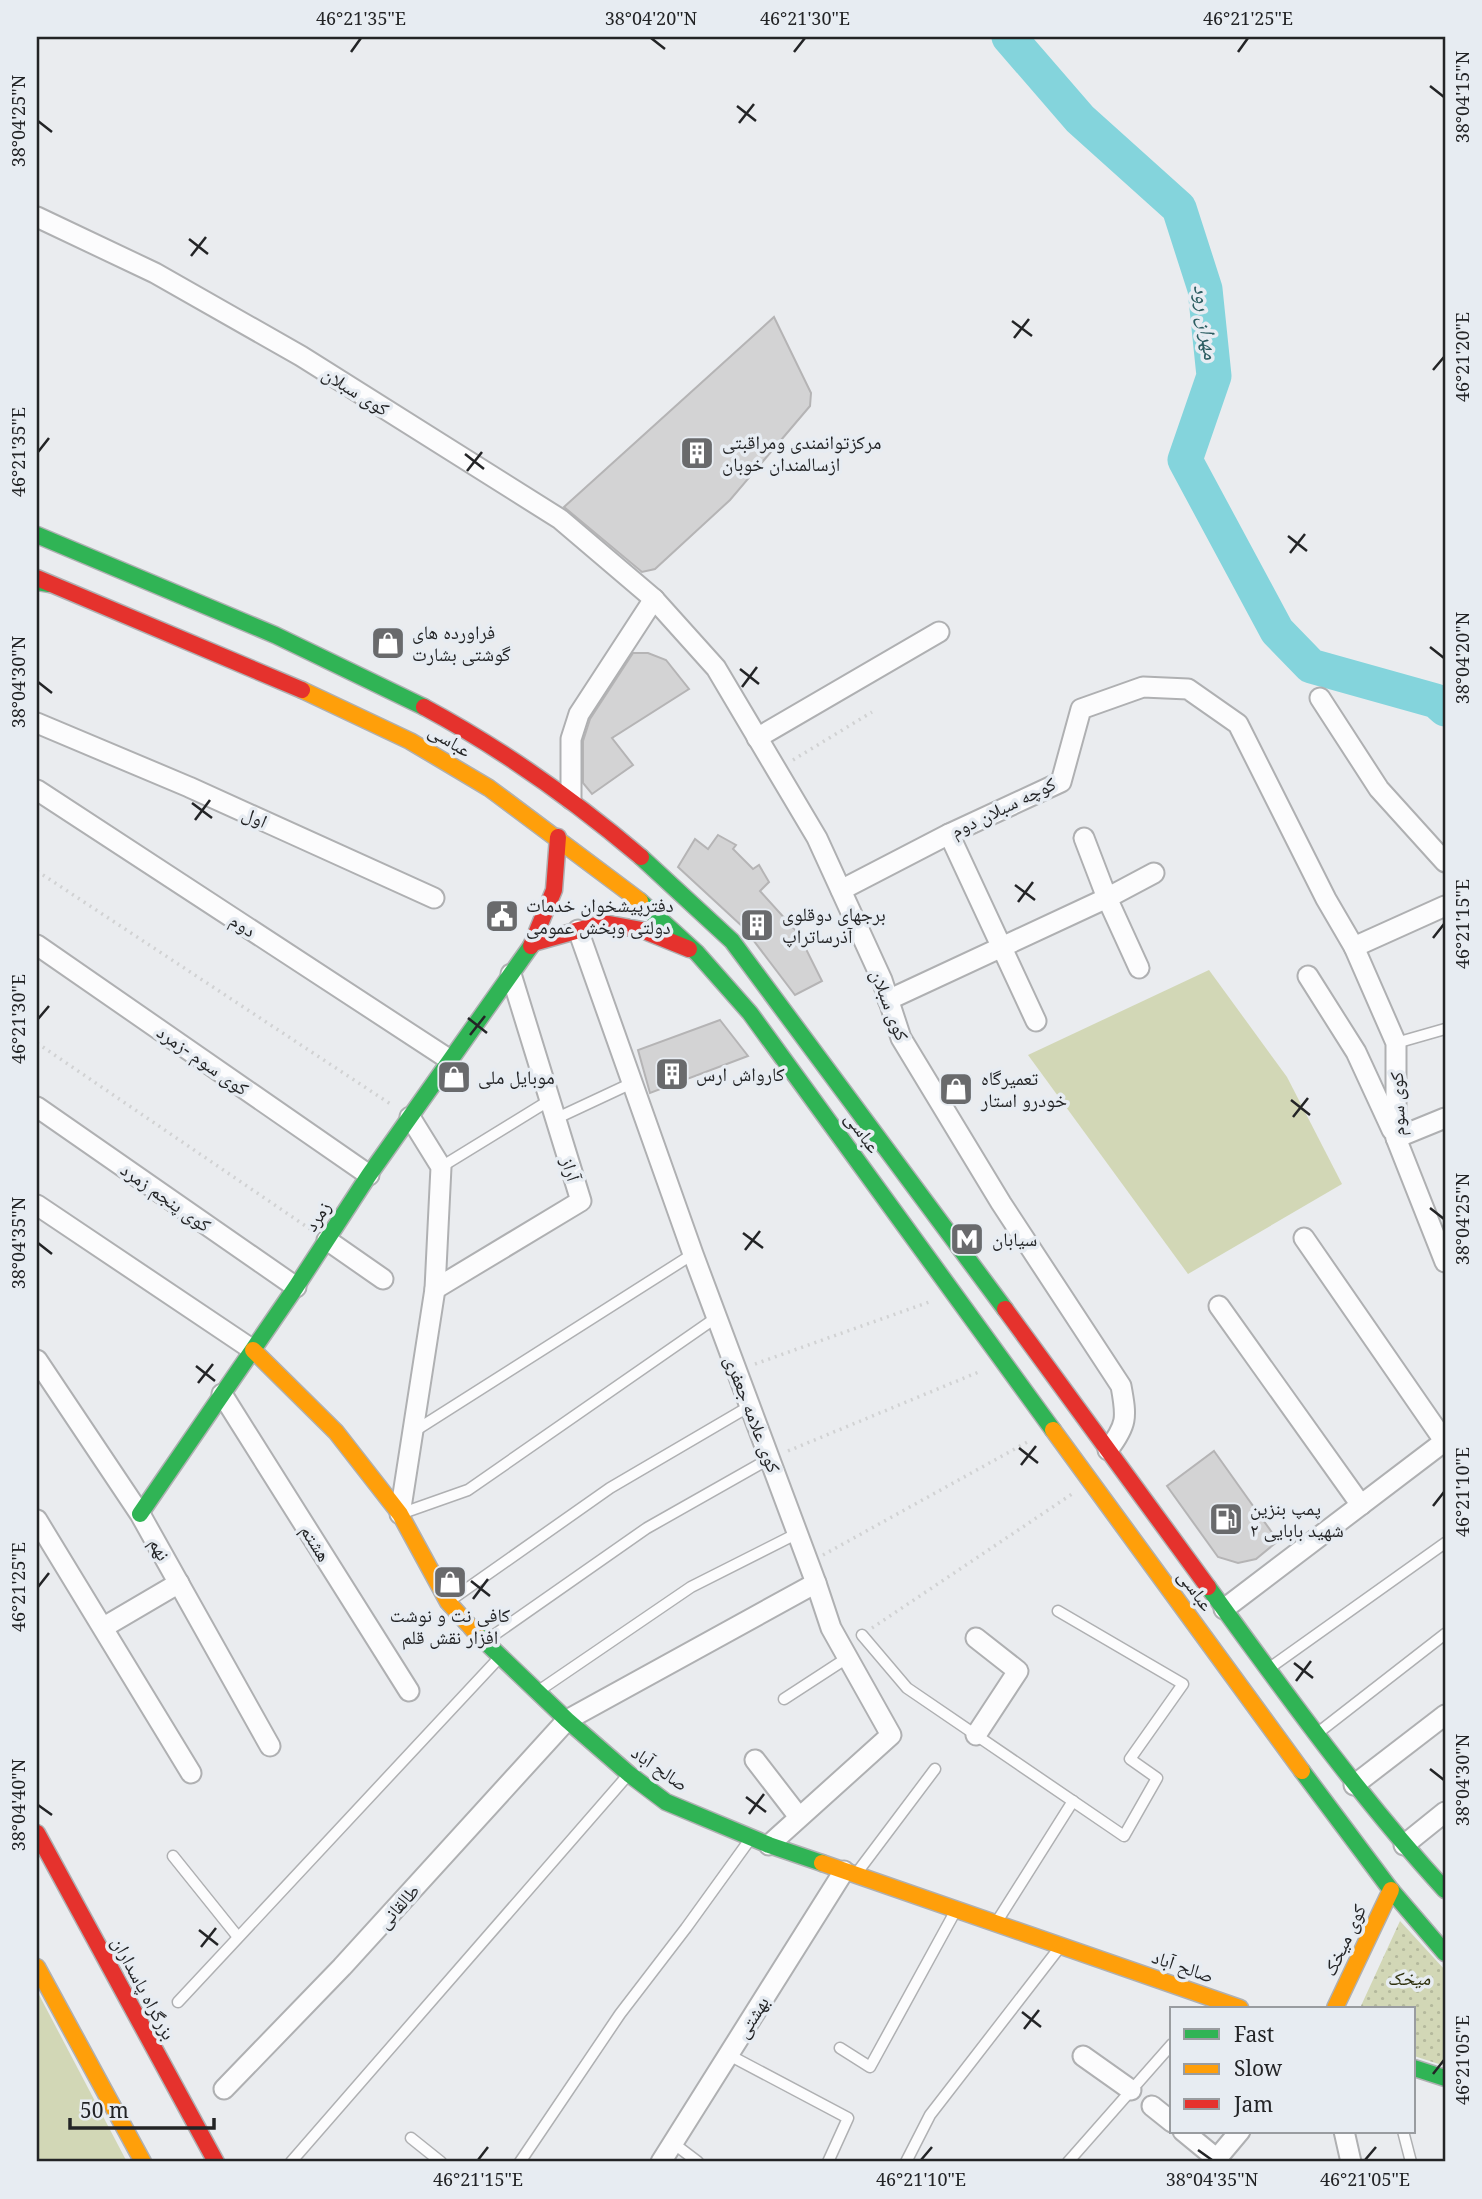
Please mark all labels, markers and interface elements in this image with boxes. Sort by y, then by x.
text: 46°21'35"E [316,6,406,30]
text: 38°04'20"N [605,6,698,30]
text: 46°21'30"E [760,6,850,30]
text: 46°21'25"E [1203,6,1293,30]
text: 38°04'15"N [1450,50,1474,143]
text: 38°04'25"N [6,74,30,167]
water label: مهران رود [1188,283,1226,362]
text: 46°21'20"E [1450,312,1474,402]
street label: کوی سبلان [318,360,394,422]
text: 46°21'35"E [6,407,30,497]
place label: مرکزتوانمندی ومراقبتی ازسالمندان خوبان [722,429,881,477]
building icon: مرکزتوانمندی ومراقبتی ازسالمندان خوبان [678,434,716,472]
text: 38°04'20"N [1450,611,1474,704]
place label: فراورده های گوشتی بشارت [412,619,511,667]
shop icon: فراورده های گوشتی بشارت [369,624,407,662]
text: 38°04'30"N [6,635,30,728]
street label: عباسى [424,717,477,763]
street label: کوچه سبلان دوم [946,770,1061,845]
street label: اول [238,800,272,834]
text: 46°21'15"E [1450,879,1474,969]
place label: دفترپیشخوان خدمات دولتی وبخش عمومی [526,892,674,940]
public building icon: دفترپیشخوان خدمات دولتی وبخش عمومی [483,897,521,935]
place label: برجهای دوقلوی آذرساتراپ [782,901,886,949]
building icon: برجهای دوقلوی آذرساتراپ [738,906,776,944]
street label: دوم [224,907,261,944]
street label: کوی سبلان [865,966,915,1044]
text: 46°21'30"E [6,974,30,1064]
street label: کوی سوم -زمرد [151,1019,254,1102]
building icon: کارواش ارس [653,1055,691,1093]
shop icon: موبایل ملی [435,1058,473,1096]
place label: کارواش ارس [696,1061,785,1087]
place label: موبایل ملی [478,1064,555,1090]
place label: تعمیرگاه خودرو استار [980,1065,1067,1113]
shop icon: تعمیرگاه خودرو استار [937,1070,975,1108]
street label: کوی سوم [1383,1071,1412,1137]
street label: عباسى [839,1106,887,1158]
street label: آراز [555,1153,587,1185]
street label: کوی پنجم زمرد [116,1156,216,1238]
text: 38°04'25"N [1450,1172,1474,1265]
text: 38°04'35"N [6,1196,30,1289]
street label: زمرد [298,1196,336,1236]
metro station icon: سیابان [948,1220,986,1258]
place label: سیابان [992,1226,1037,1252]
street label: کوی علامه جعفری [719,1352,787,1476]
text: 46°21'10"E [1450,1447,1474,1537]
place label: پمپ بنزین شهید بابایی ۲ [1250,1495,1344,1543]
fuel station icon: پمپ بنزین شهید بابایی ۲ [1207,1500,1245,1538]
street label: هشتم [295,1520,337,1566]
street label: نهم [143,1533,177,1565]
text: 46°21'25"E [6,1542,30,1632]
shop icon: کافی نت و نوشت افزار نقش قلم [431,1563,469,1601]
street label: عباسى [1172,1564,1220,1616]
place label: کافی نت و نوشت افزار نقش قلم [390,1602,510,1650]
text: 38°04'30"N [1450,1733,1474,1826]
street label: صالح آباد [626,1739,694,1797]
text: 38°04'40"N [6,1758,30,1851]
street label: طالقانی [371,1878,425,1934]
street label: کوی میخک [1316,1900,1372,1980]
street label: بزرگراه پاسداران [106,1932,182,2044]
street label: صالح آباد [1149,1943,1217,1989]
park label: میخک [1388,1965,1431,1991]
street label: بهشتی [729,1991,775,2043]
legend [1170,2007,1416,2132]
text: 46°21'05"E [1450,2015,1474,2105]
text: Fast [1234,2020,1274,2048]
text: Slow [1234,2054,1283,2082]
scale bar [70,2087,214,2131]
text: Jam [1233,2090,1273,2118]
text: 50 m [80,2096,129,2124]
text: 46°21'15"E [433,2167,523,2191]
text: 46°21'10"E [876,2167,966,2191]
text: 38°04'35"N [1166,2167,1259,2191]
text: 46°21'05"E [1320,2167,1410,2191]

